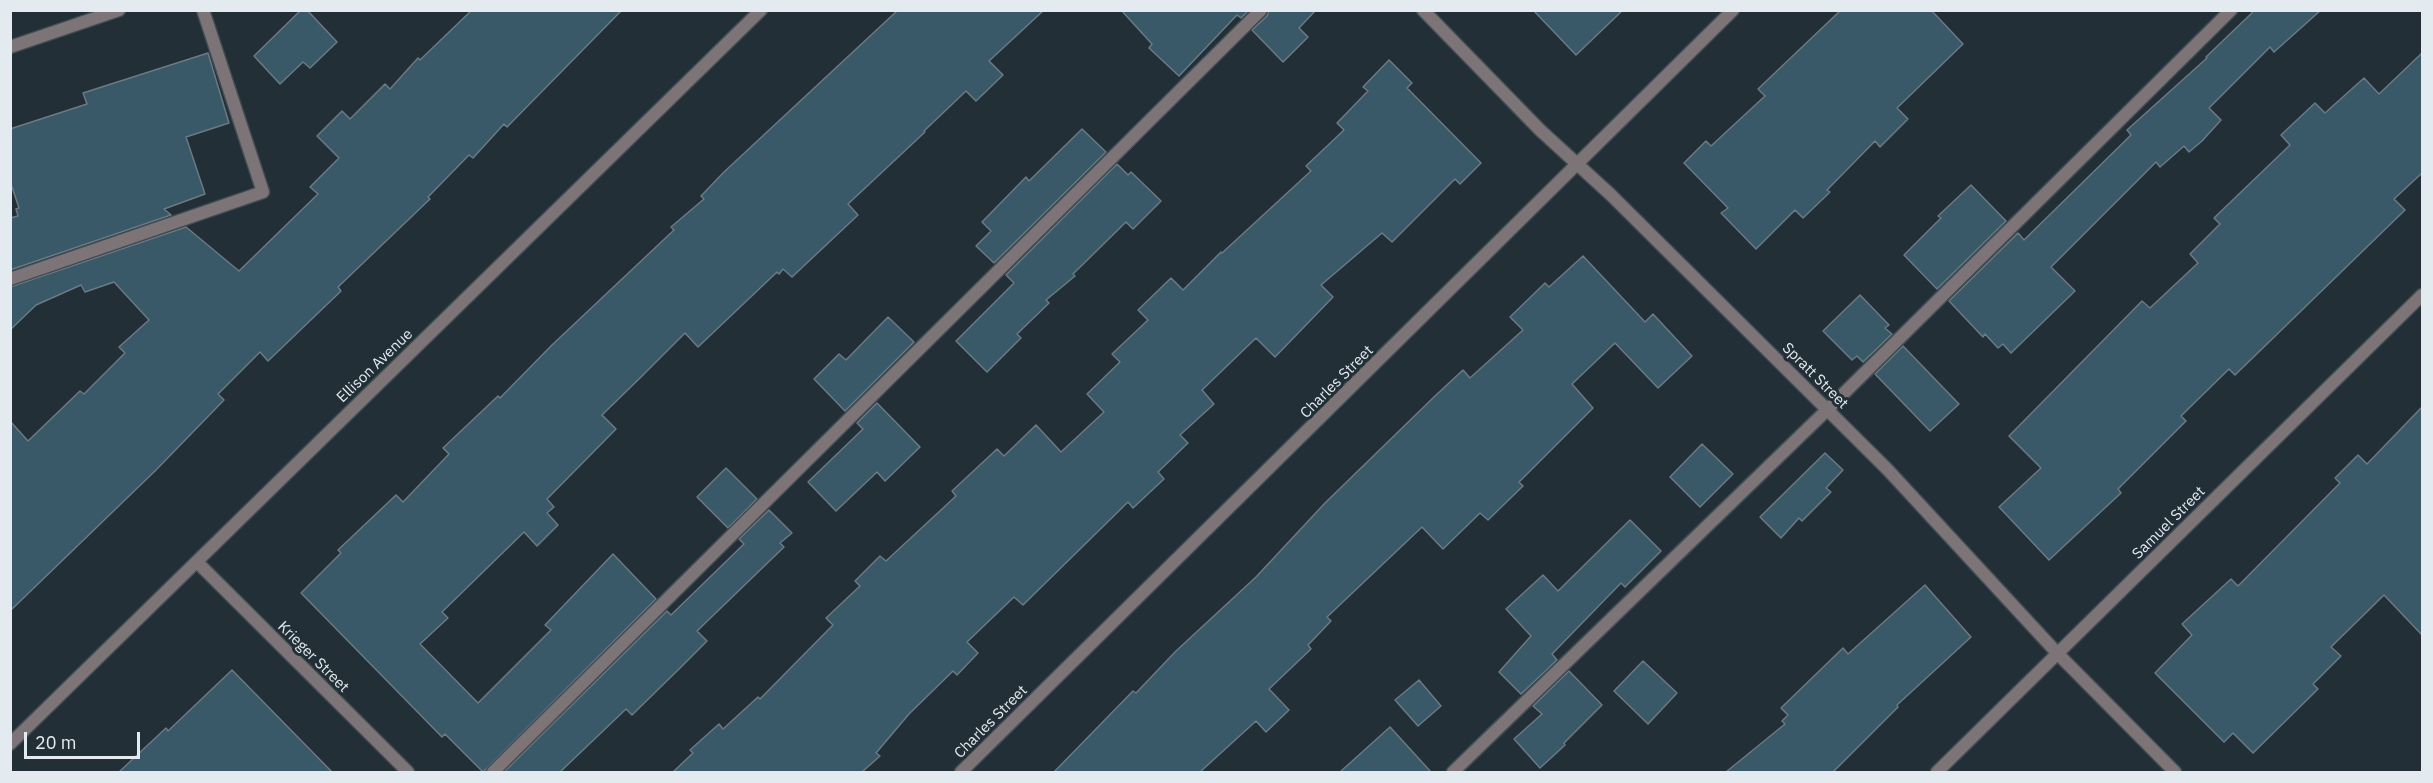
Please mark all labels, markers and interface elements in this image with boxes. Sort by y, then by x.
street label: Ellison Avenue [333,325,417,407]
street label: Spratt Street [1778,339,1852,413]
street label: Charles Street [1297,342,1377,422]
street label: Samuel Street [2129,483,2209,563]
street label: Krieger Street [274,618,352,696]
street label: Charles Street [951,682,1031,762]
scale bar [27,720,142,758]
text: 20 m [35,731,77,754]

